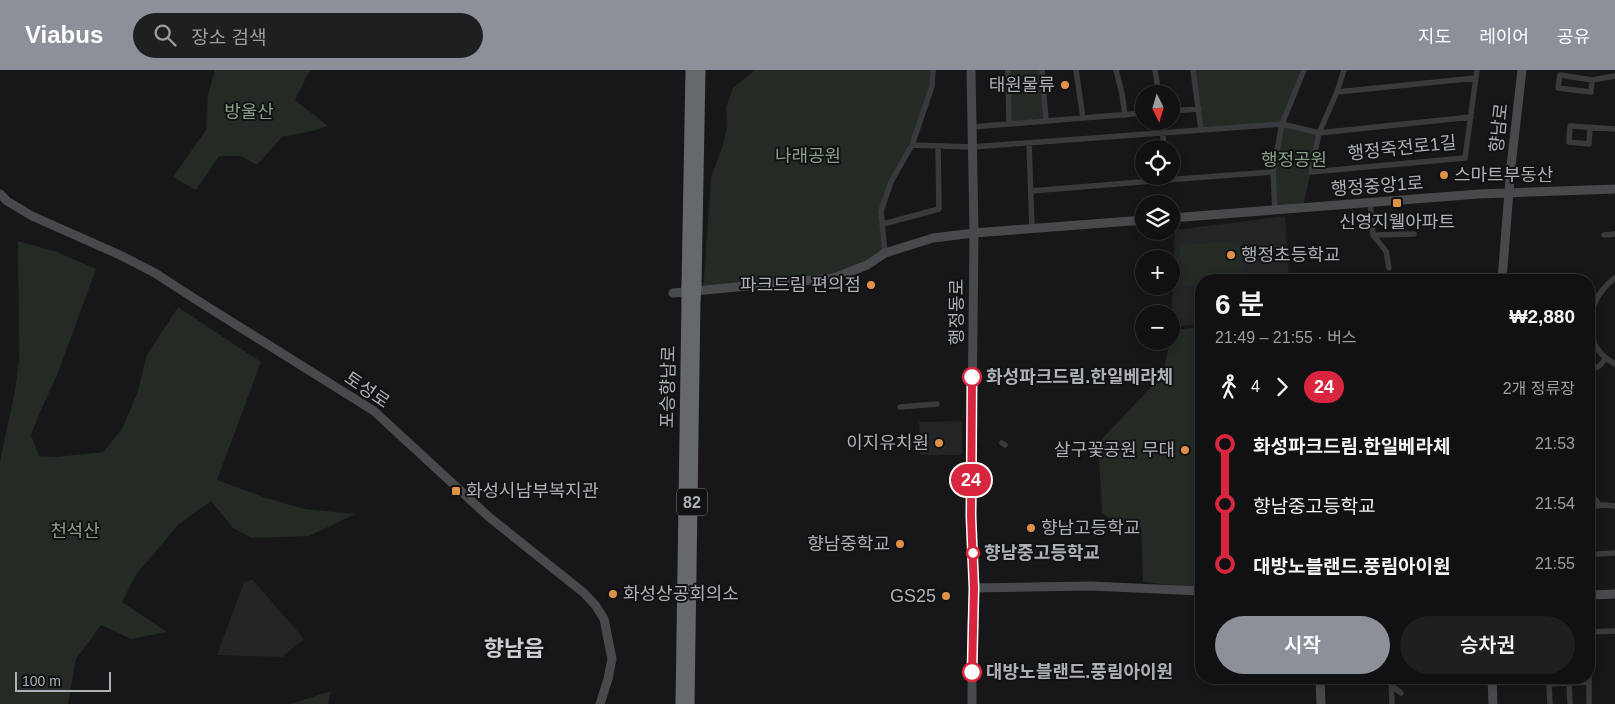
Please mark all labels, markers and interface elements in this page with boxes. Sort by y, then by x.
search box [133,13,483,58]
text: Viabus [25,21,103,48]
icon: search [151,21,179,49]
text: 장소 검색 [191,27,266,48]
text: 지도 [1418,27,1451,47]
text: 레이어 [1479,27,1529,47]
text: 공유 [1557,27,1590,47]
place label: 태원물류 [989,75,1055,95]
marker: 태원물류 [1059,79,1071,91]
north arrow [1135,85,1180,130]
map controls [1135,85,1180,350]
park label: 방울산 [224,102,274,122]
street label: 향남로 [1486,102,1512,154]
street label: 행정죽전로1길 [1347,132,1457,164]
button: locate [1135,140,1180,185]
park label: 나래공원 [775,146,841,166]
park label: 행정공원 [1261,150,1327,170]
place label: 스마트부동산 [1454,165,1553,185]
marker: 스마트부동산 [1438,169,1450,181]
street label: 행정중앙1로 [1330,173,1424,199]
button: layers [1135,195,1180,240]
marker: 신영지웰아파트 [1391,197,1403,209]
place label: 신영지웰아파트 [1339,212,1455,232]
place label: 행정초등학교 [1241,245,1340,265]
marker: 행정초등학교 [1225,249,1237,261]
button: + [1135,250,1180,295]
place label: 파크드림 편의점 [740,275,861,295]
marker: 파크드림 편의점 [865,279,877,291]
street label: 행정동로 [947,279,967,345]
text: 6 분 [1215,289,1264,320]
button: − [1135,305,1180,350]
text: ₩2,880 [1510,306,1575,327]
text: 21:49 – 21:55 · 버스 [1215,329,1357,346]
street label: 포승향남로 [657,345,679,429]
marker: 화성파크드림.한일베라체 [962,367,982,387]
place label: 화성파크드림.한일베라체 [986,367,1173,387]
street label: 토성로 [341,368,393,412]
icon: walk [1215,373,1243,401]
icon: forward [1268,373,1296,401]
text: 24 [1314,377,1334,397]
text: 4 [1251,378,1260,395]
text: 2개 정류장 [1503,380,1575,397]
place label: 이지유치원 [846,433,929,453]
text: 21:53 [1535,435,1575,452]
text: 화성파크드림.한일베라체 [1253,436,1451,457]
marker: 이지유치원 [933,437,945,449]
place label: 살구꽃공원 무대 [1054,440,1175,460]
marker: 살구꽃공원 무대 [1179,444,1191,456]
line badge: 24 [948,464,994,496]
text: 24 [961,470,981,490]
place label: 화성시남부복지관 [466,481,599,501]
marker: 화성시남부복지관 [450,485,462,497]
road number: 82 [677,488,707,516]
text: 21:54 [1535,495,1575,512]
text: 향남중고등학교 [1253,496,1375,517]
place label: 향남고등학교 [1041,518,1140,538]
park label: 천석산 [50,521,100,541]
marker: 향남고등학교 [1025,522,1037,534]
place label: 향남중학교 [807,534,890,554]
marker: 향남중학교 [894,538,906,550]
place label: 향남중고등학교 [984,543,1100,563]
marker: 향남중고등학교 [966,546,980,560]
text: 21:55 [1535,555,1575,572]
text: 대방노블랜드.풍림아이원 [1253,556,1451,577]
place label: 화성상공회의소 [623,584,739,604]
place label: GS25 [890,586,936,606]
marker: 화성상공회의소 [607,588,619,600]
marker: GS25 [940,590,952,602]
button: 시작 [1215,616,1390,674]
button: 승차권 [1400,616,1575,674]
district label: 향남읍 [484,636,544,661]
marker: 대방노블랜드.풍림아이원 [962,662,982,682]
place label: 대방노블랜드.풍림아이원 [986,662,1173,682]
scale bar [15,669,111,692]
text: 100 m [22,673,61,689]

